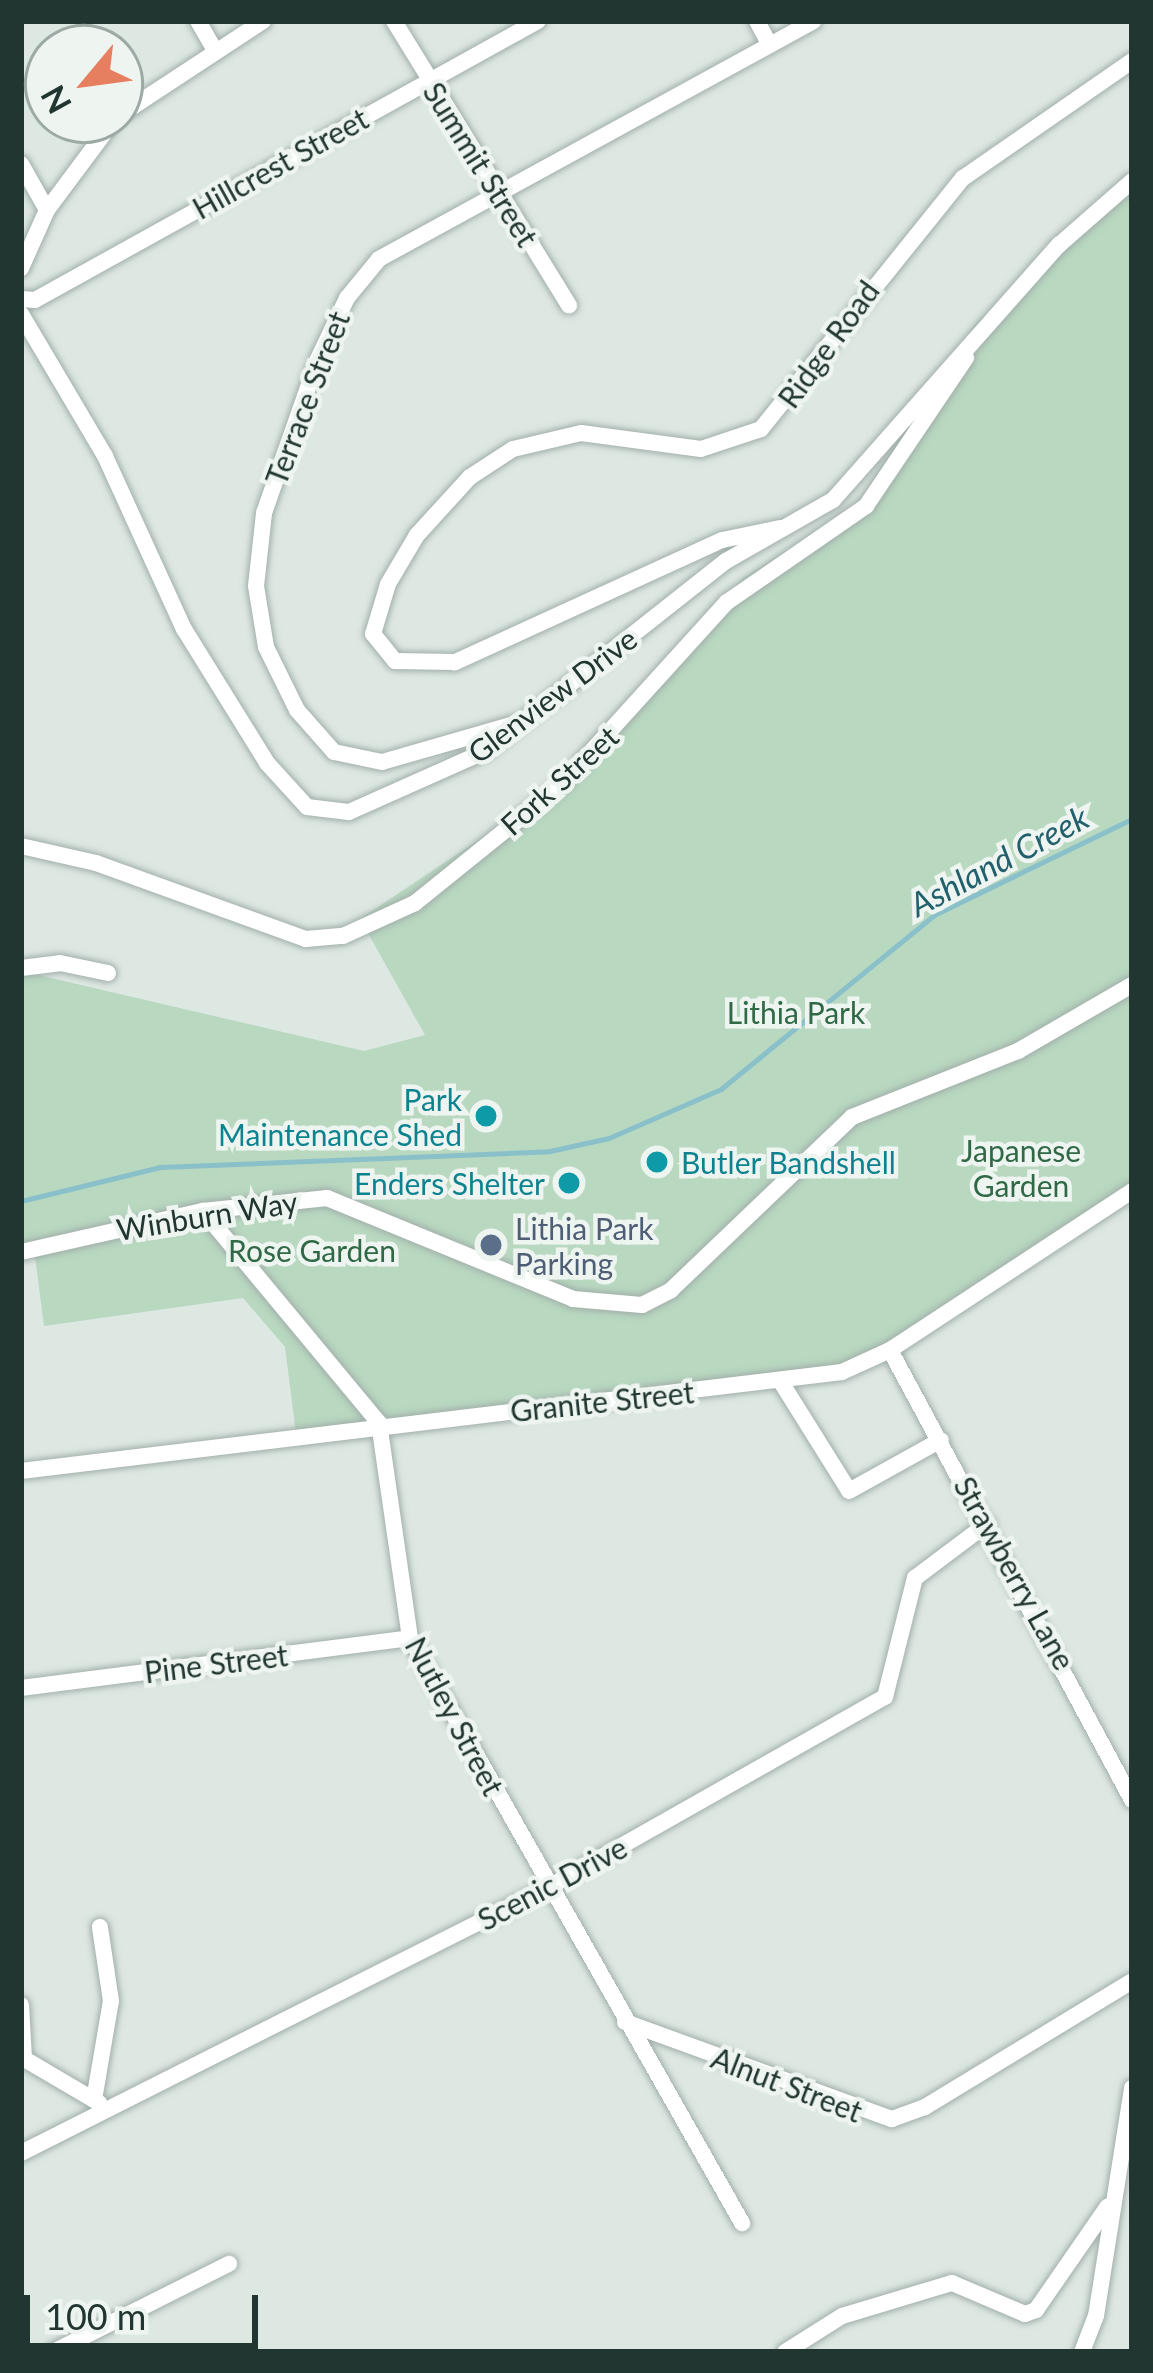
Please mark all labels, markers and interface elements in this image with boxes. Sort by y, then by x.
north arrow [24,24,144,144]
street label: Summit Street [416,75,546,253]
text: N [31,79,79,121]
street label: Hillcrest Street [186,100,374,226]
street label: Ridge Road [770,274,886,414]
street label: Terrace Street [257,306,357,490]
street label: Glenview Drive [460,620,644,770]
street label: Fork Street [493,718,625,842]
water label: Ashland Creek [903,797,1095,925]
park label: Lithia Park [727,994,865,1030]
place label: Park Maintenance Shed [218,1081,462,1152]
marker: Park Maintenance Shed [473,1103,499,1129]
park label: Japanese Garden [961,1132,1081,1202]
place label: Butler Bandshell [681,1144,896,1180]
marker: Butler Bandshell [644,1149,670,1175]
place label: Enders Shelter [354,1165,545,1201]
marker: Enders Shelter [556,1170,582,1196]
street label: Winburn Way [114,1183,300,1247]
place label: Lithia Park Parking [515,1210,653,1280]
park label: Rose Garden [228,1232,396,1268]
marker: Lithia Park Parking [478,1232,504,1258]
street label: Granite Street [508,1373,696,1429]
street label: Strawberry Lane [947,1470,1083,1676]
street label: Nutley Street [398,1630,512,1802]
street label: Pine Street [142,1636,290,1690]
street label: Scenic Drive [471,1829,633,1937]
street label: Alnut Street [707,2039,867,2129]
scale bar [30,2271,264,2345]
text: 100 m [45,2294,146,2338]

